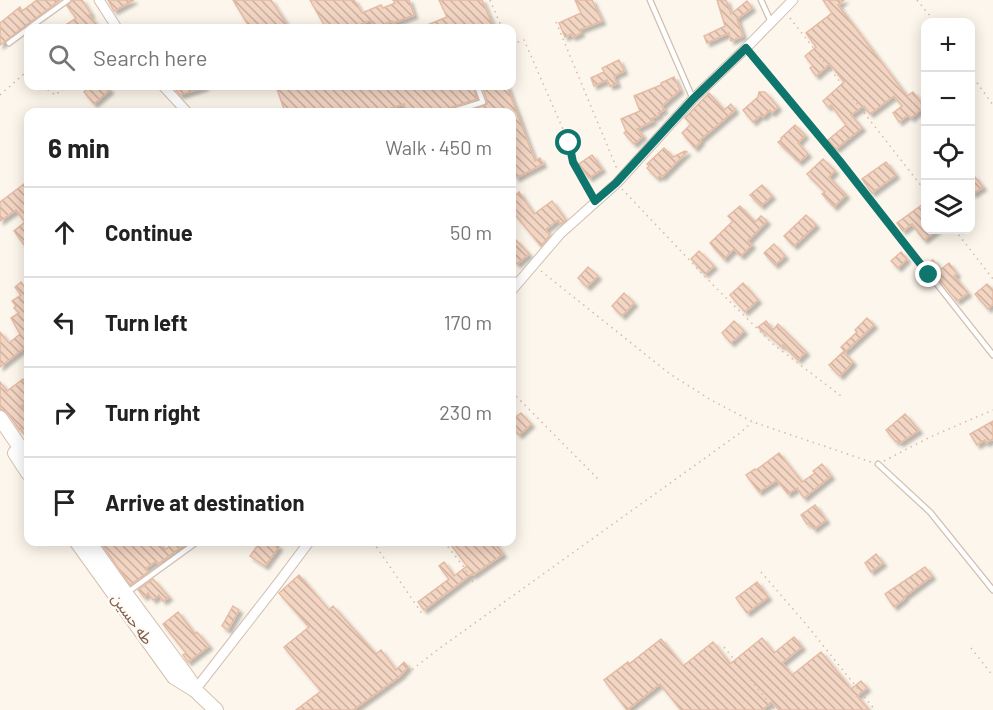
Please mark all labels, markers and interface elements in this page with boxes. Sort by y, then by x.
map controls [921,18,975,234]
button: + [921,18,975,72]
search box [24,24,516,90]
icon: search [45,41,78,74]
text: Search here [93,44,207,70]
button: − [921,72,975,126]
button: locate [921,126,975,180]
route start [555,129,581,155]
text: 6 min [48,132,110,163]
text: Walk · 450 m [385,135,492,159]
button: layers [921,180,975,234]
icon: ahead [48,216,81,249]
text: Continue [105,219,193,245]
text: 50 m [450,220,492,244]
route end [915,261,941,287]
icon: left [48,306,81,339]
text: Turn left [105,309,188,335]
text: 170 m [444,310,492,334]
icon: right [48,396,81,429]
text: Turn right [105,399,200,425]
text: 230 m [439,400,492,424]
icon: arrive [48,486,81,519]
text: Arrive at destination [105,489,304,515]
street label: طه حسين [108,589,157,648]

